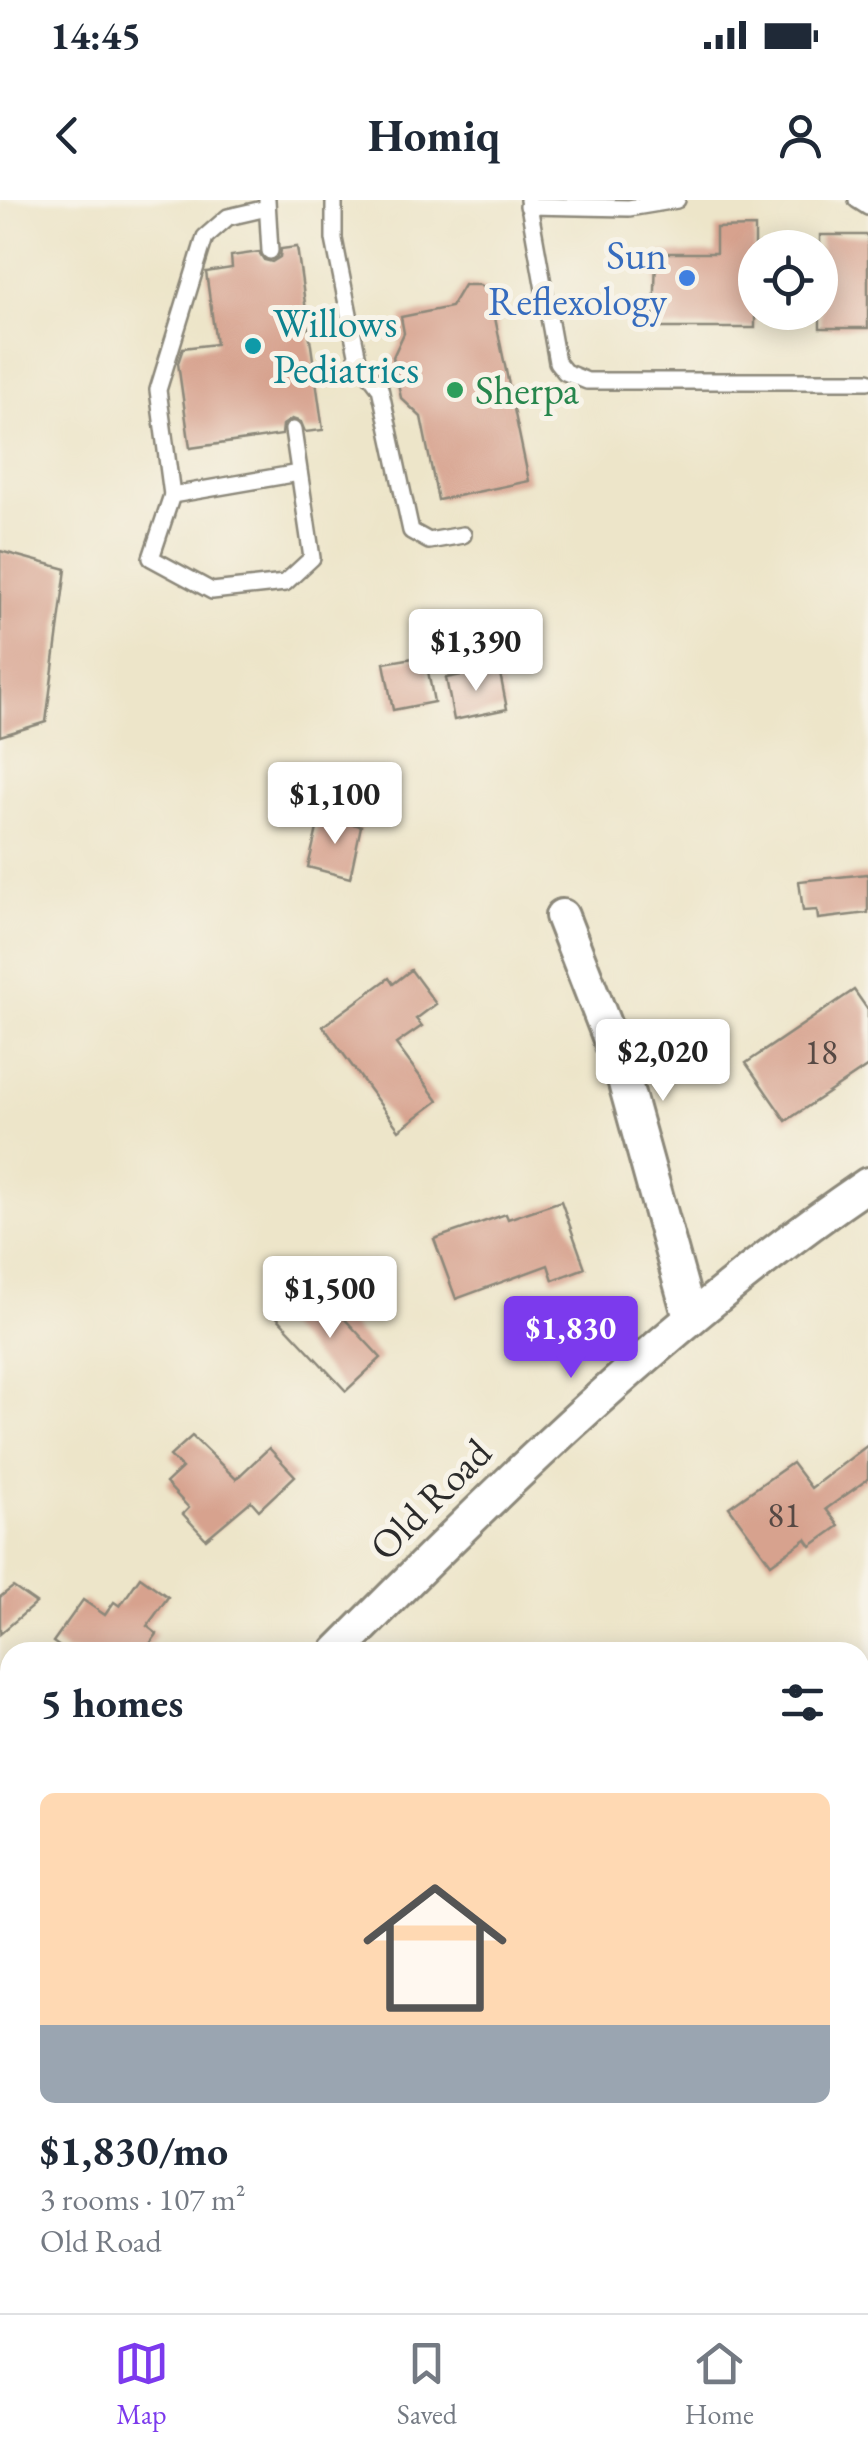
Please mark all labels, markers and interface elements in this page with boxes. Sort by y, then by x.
text: 14:45 [50,11,141,60]
text: Homiq [368,106,500,164]
icon: back [40,108,95,163]
icon: person [773,108,828,163]
place label: Sun Reflexology [488,229,667,327]
map controls [738,230,838,330]
button: locate [738,230,838,330]
marker: Sun Reflexology [676,267,698,289]
place label: Willows Pediatrics [273,297,419,395]
marker: Willows Pediatrics [242,335,264,357]
place label: Sherpa [475,364,579,416]
marker: Sherpa [444,379,466,401]
pin: $1,390 [395,609,557,694]
text: $1,390 [431,620,521,662]
pin: $1,100 [254,762,416,847]
text: $1,100 [290,773,380,815]
pin: $2,020 [582,1019,744,1104]
house number: 18 [804,1029,838,1074]
text: $2,020 [618,1030,708,1072]
pin: $1,500 [249,1256,411,1341]
text: $1,500 [285,1267,375,1309]
pin: $1,830 [490,1296,652,1381]
text: $1,830 [526,1307,616,1349]
street label: Old Road [358,1426,503,1571]
house number: 81 [767,1492,801,1537]
text: 5 homes [40,1675,183,1730]
icon: filters [775,1675,830,1730]
icon: home [345,1858,525,2038]
text: $1,830/mo [40,2123,228,2178]
text: 3 rooms · 107 m² [40,2178,246,2220]
text: Old Road [40,2220,162,2262]
tab: Map [114,2336,169,2432]
tab: Saved [397,2336,457,2432]
tab: Home [685,2336,754,2432]

